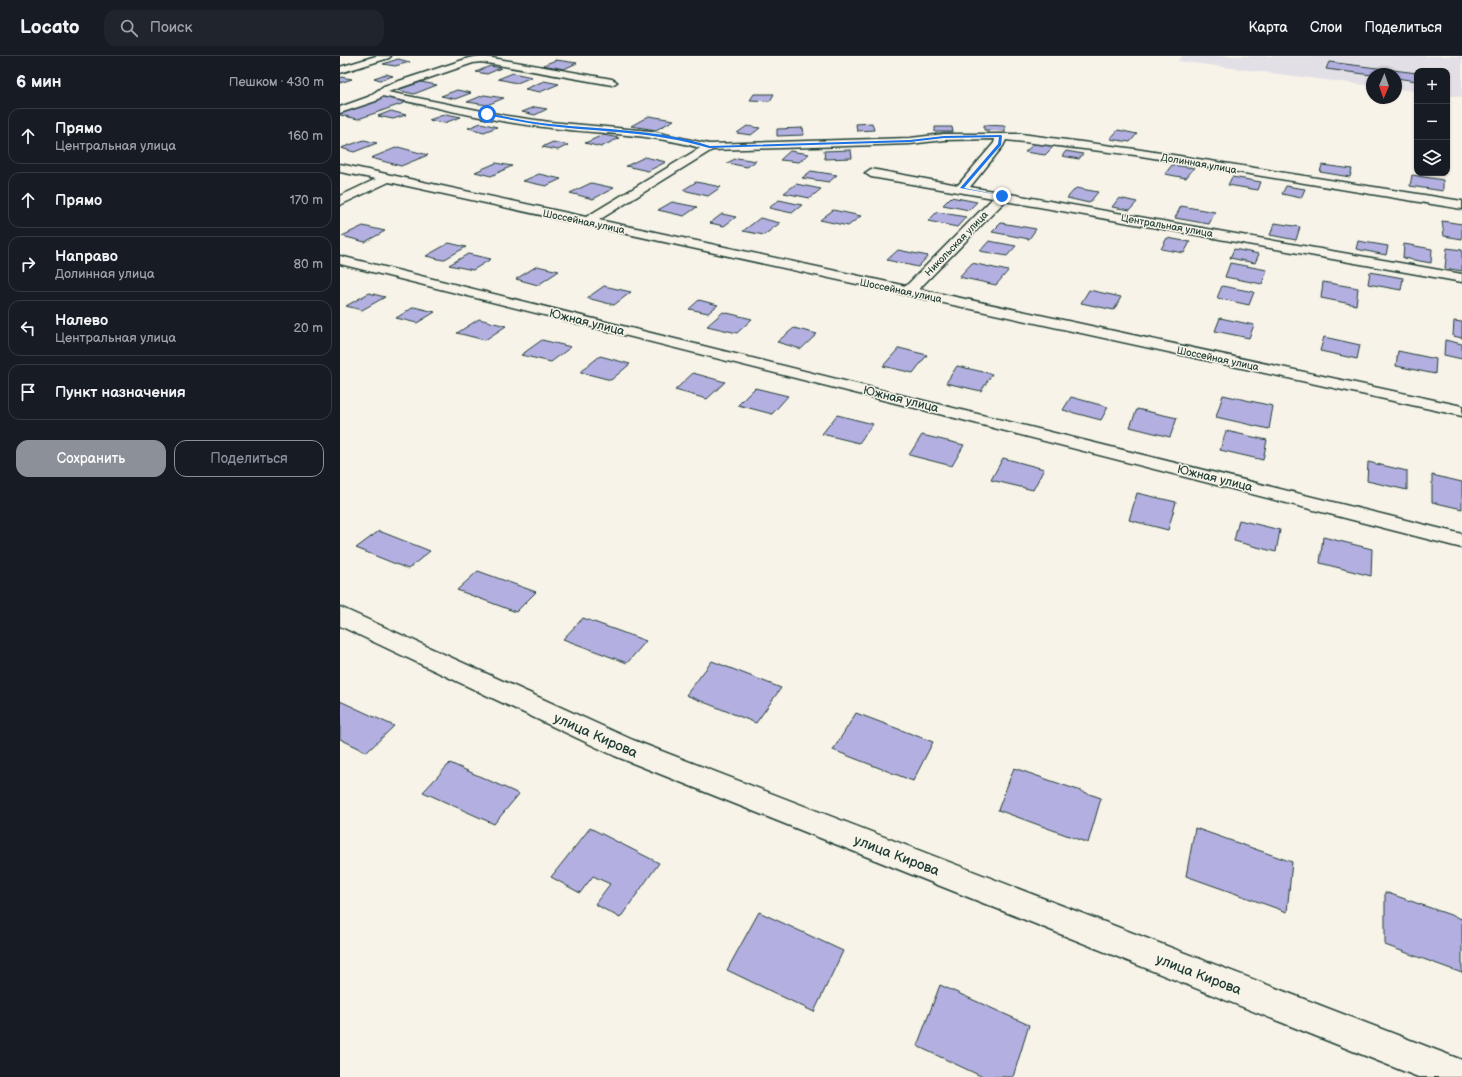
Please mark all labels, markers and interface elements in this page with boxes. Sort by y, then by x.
search box [104,10,384,46]
text: Locato [20,16,80,39]
icon: search [118,17,140,39]
text: Поиск [150,18,192,37]
text: Карта [1248,19,1288,36]
text: Слои [1310,19,1342,36]
text: Поделиться [1364,19,1442,36]
north arrow [1366,68,1402,104]
map controls [1414,68,1450,176]
button: + [1414,68,1450,104]
text: 6 мин [16,72,62,92]
text: Пешком · 430 m [229,74,324,90]
button: − [1414,104,1450,140]
route start [478,105,496,123]
text: Прямо [55,119,102,138]
icon: ahead [17,125,39,147]
text: 160 m [288,128,323,144]
text: Центральная улица [55,138,176,154]
button: layers [1414,140,1450,176]
street label: Долинная улица [1160,151,1238,177]
route end [993,187,1011,205]
icon: ahead [17,189,39,211]
text: Прямо [55,191,102,210]
text: 170 m [290,192,323,208]
street label: Шоссейная улица [542,207,626,237]
street label: Никольская улица [923,209,991,279]
street label: Центральная улица [1120,212,1214,240]
text: Направо [55,247,118,266]
icon: right [17,253,39,275]
text: 80 m [294,256,323,272]
text: Долинная улица [55,266,155,282]
street label: Шоссейная улица [859,276,943,306]
street label: Южная улица [548,306,626,339]
text: Налево [55,311,108,330]
icon: left [17,317,39,339]
text: 20 m [293,320,323,336]
text: Центральная улица [55,330,176,346]
street label: Шоссейная улица [1176,344,1260,374]
icon: arrive [17,381,39,403]
text: Пункт назначения [55,383,186,402]
street label: Южная улица [862,383,940,416]
button: Сохранить [16,440,166,477]
button: Поделиться [174,440,324,477]
street label: Южная улица [1176,462,1254,495]
street label: улица Кирова [551,709,641,762]
street label: улица Кирова [852,831,943,880]
street label: улица Кирова [1154,950,1245,999]

